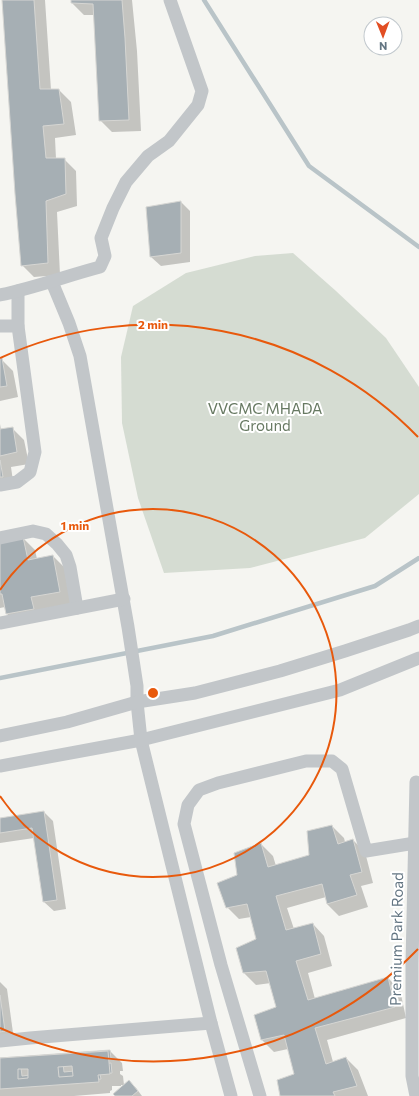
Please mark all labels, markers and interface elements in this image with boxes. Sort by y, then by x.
north arrow [363,16,403,56]
text: N [379,40,387,53]
text: 2 min [138,317,168,331]
park label: VVCMC MHADA Ground [208,399,322,434]
text: 1 min [61,518,89,532]
centre of rings [146,686,160,700]
street label: Premium Park Road [386,872,406,1006]

